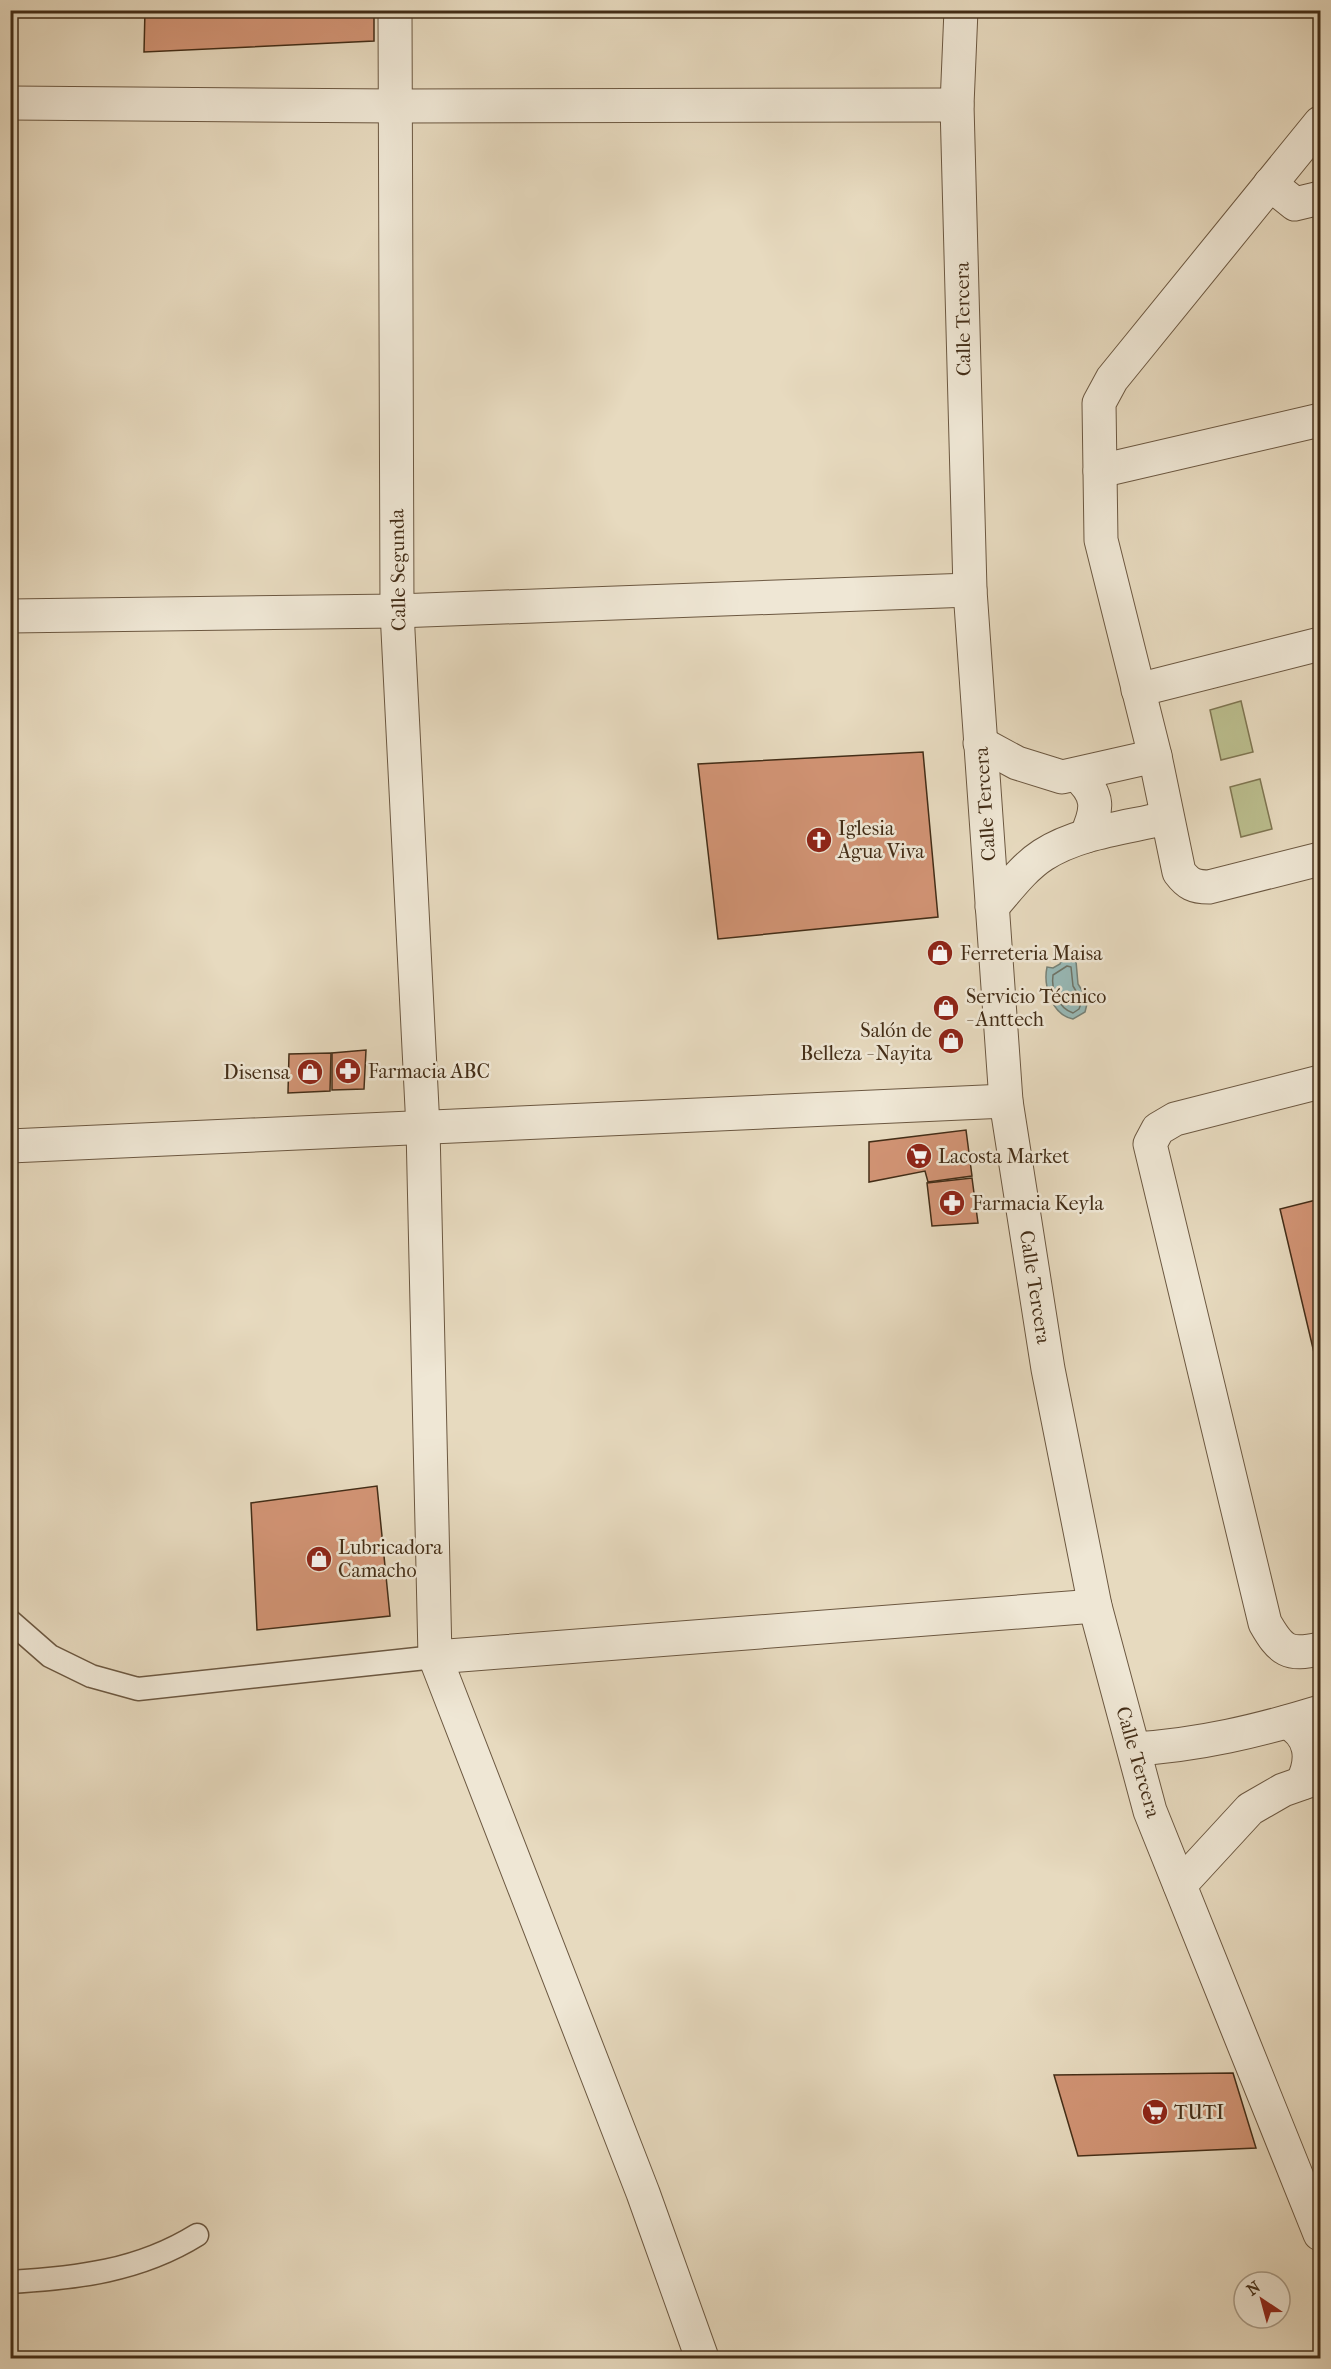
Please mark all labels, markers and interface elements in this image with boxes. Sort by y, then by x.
street label: Calle Tercera [950,261,975,376]
street label: Calle Segunda [385,508,411,631]
street label: Calle Tercera [969,745,1000,862]
place label: Iglesia Agua Viva [837,817,925,863]
church icon: Iglesia Agua Viva [804,825,834,855]
shop icon: Ferreteria Maisa [925,938,955,968]
place label: Ferreteria Maisa [960,942,1103,965]
place label: Servicio Técnico - Anttech [966,985,1106,1031]
shop icon: Servicio Técnico - Anttech [931,993,961,1023]
place label: Salón de Belleza - Nayita [800,1019,933,1065]
shop icon: Salón de Belleza - Nayita [936,1026,966,1056]
pharmacy icon: Farmacia ABC [333,1056,363,1086]
shop icon: Disensa [295,1057,325,1087]
place label: Farmacia ABC [368,1060,490,1083]
place label: Disensa [223,1061,291,1084]
supermarket icon: Lacosta Market [904,1141,934,1171]
place label: Lacosta Market [938,1145,1069,1168]
pharmacy icon: Farmacia Keyla [937,1188,967,1218]
place label: Farmacia Keyla [972,1192,1104,1215]
street label: Calle Tercera [1015,1229,1055,1346]
place label: Lubricadora Camacho [338,1536,443,1582]
shop icon: Lubricadora Camacho [304,1544,334,1574]
street label: Calle Tercera [1111,1704,1165,1821]
supermarket icon: TUTI [1140,2097,1170,2127]
place label: TUTI [1174,2101,1224,2124]
north arrow [1232,2270,1292,2330]
text: N [1243,2277,1265,2300]

